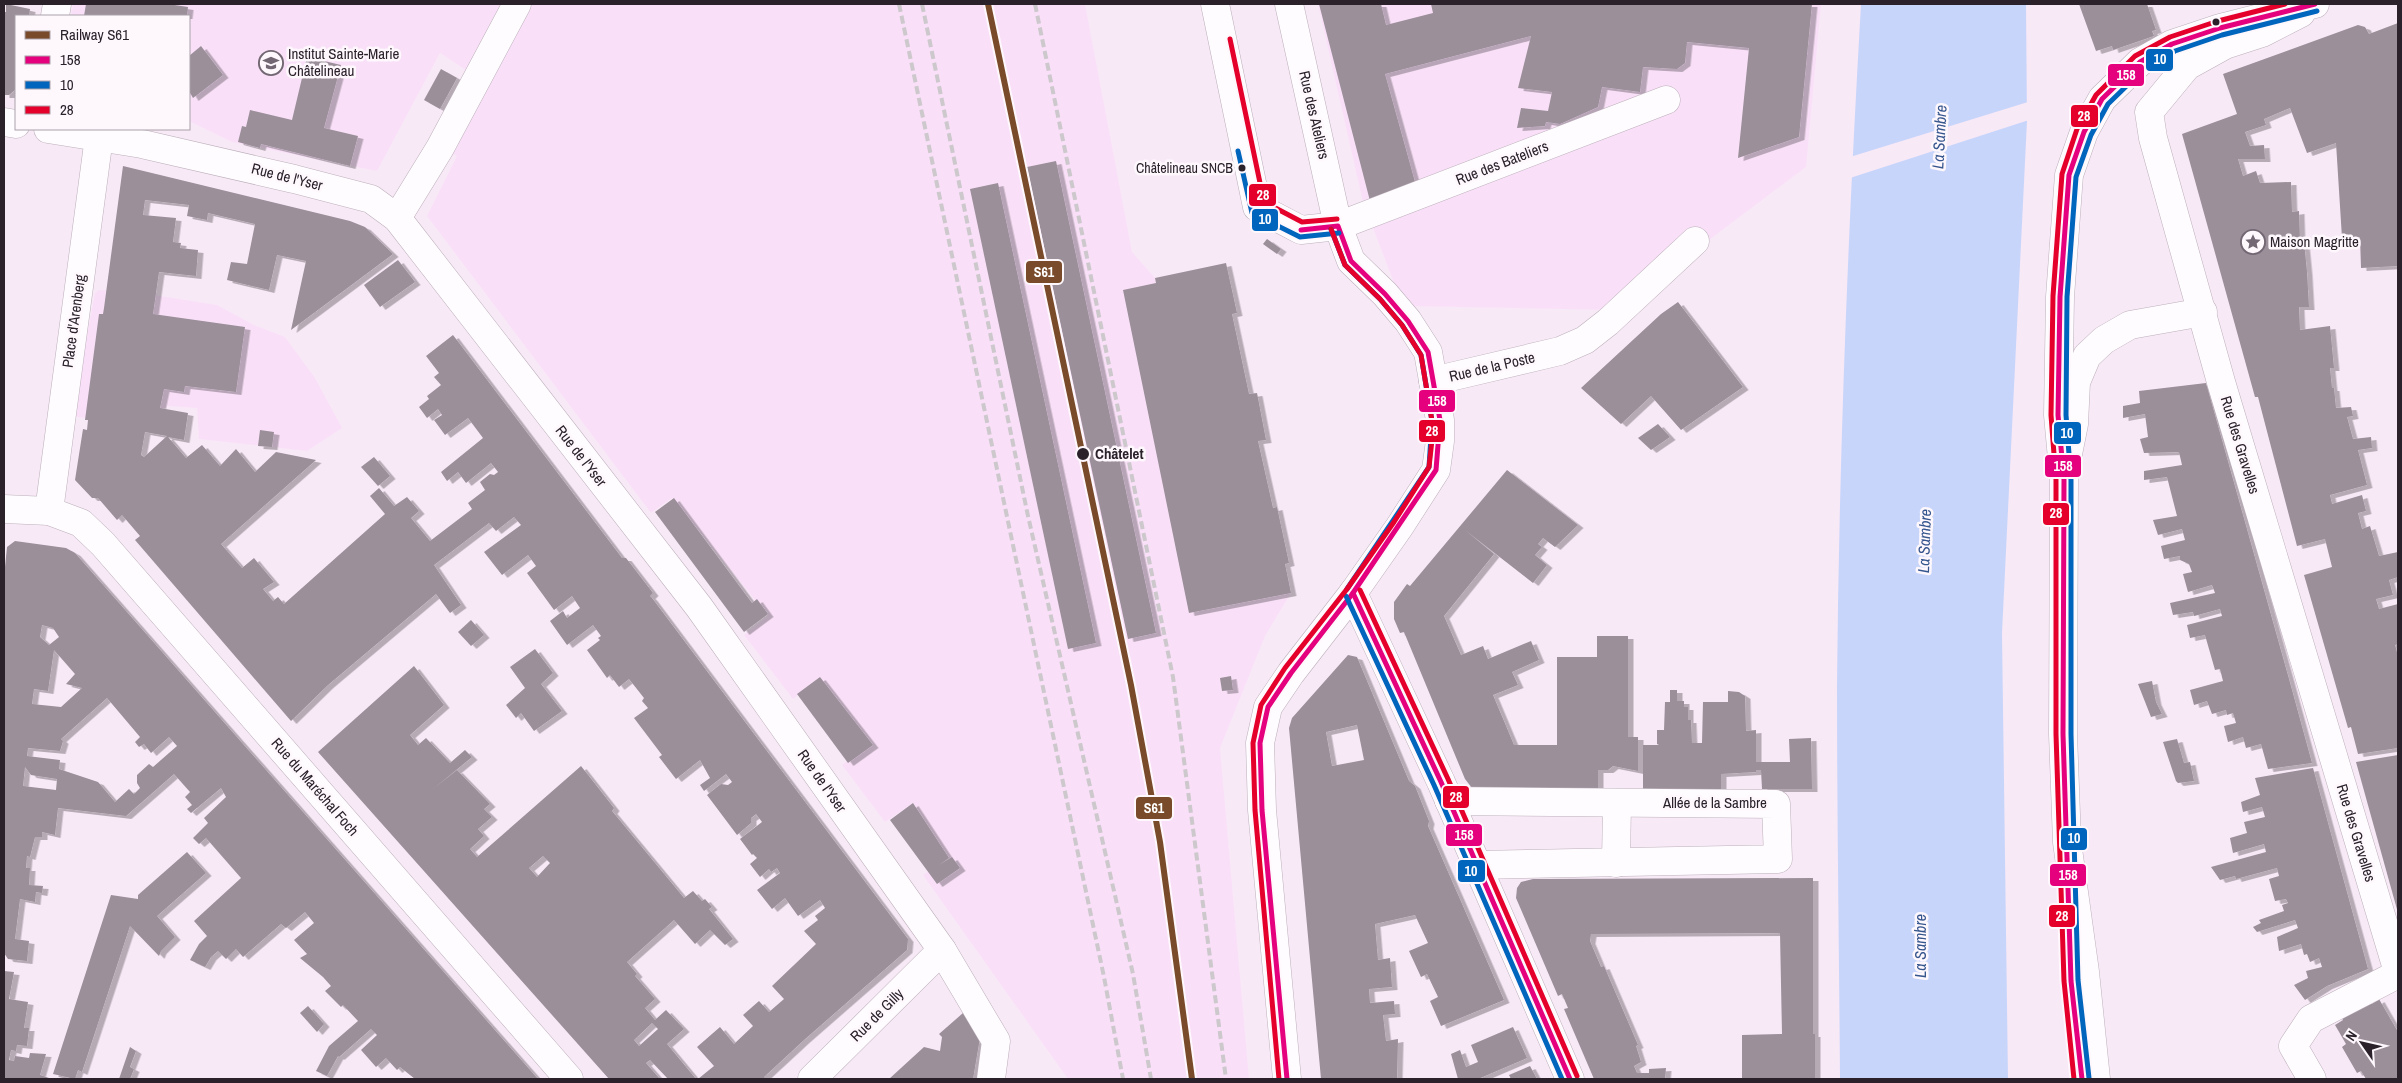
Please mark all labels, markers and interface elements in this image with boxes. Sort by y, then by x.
legend [15,15,190,130]
unlabelled marker [2211,17,2221,27]
text: Railway S61 [60,24,129,45]
place label: Institut Sainte-Marie Châtelineau [288,43,400,81]
line badge: 10 [2145,48,2174,72]
text: 158 [60,49,81,70]
school or university icon: Institut Sainte-Marie Châtelineau [258,50,284,76]
text: 10 [2154,50,2166,68]
line badge: 158 [2107,63,2145,87]
text: 158 [2116,66,2136,84]
street label: Rue des Ateliers [1294,69,1335,161]
text: 10 [60,74,74,95]
text: 28 [60,99,74,120]
water label: La Sambre [1926,104,1952,170]
line badge: 28 [2070,104,2099,128]
text: 28 [2078,107,2090,125]
street label: Rue des Bateliers [1452,135,1551,190]
street label: Rue de l'Yser [249,158,325,195]
place label: Châtelineau SNCB [1136,159,1233,177]
marker: Châtelineau SNCB [1237,163,1247,173]
line badge: 28 [1248,183,1277,207]
text: 28 [1257,186,1269,204]
line badge: 10 [1251,208,1279,232]
text: 10 [1259,210,1271,228]
place icon: Maison Magritte [2240,229,2266,255]
place label: Maison Magritte [2270,231,2359,252]
line badge: S61 [1025,260,1063,284]
text: S61 [1034,263,1055,281]
street label: Place d'Arenberg [57,273,90,369]
street label: Rue de la Poste [1447,346,1537,387]
line badge: 158 [1418,389,1456,413]
text: 158 [1427,392,1447,410]
street label: Rue des Gravelles [2216,393,2265,496]
line badge: 28 [1418,419,1446,443]
street label: Rue de l'Yser [551,421,612,491]
line badge: 10 [2053,421,2082,445]
text: 28 [1426,422,1438,440]
text: 10 [2061,424,2073,442]
place label: Châtelet [1095,443,1144,464]
marker: Châtelet [1075,446,1091,462]
line badge: 158 [2044,454,2082,478]
text: 158 [2053,457,2073,475]
line badge: 28 [2042,502,2070,526]
text: 28 [2050,504,2062,522]
water label: La Sambre [1912,509,1936,573]
street label: Rue du Maréchal Foch [267,733,364,840]
street label: Rue de l'Yser [793,745,852,816]
street label: Rue des Gravelles [2332,781,2381,884]
line badge: 28 [1442,785,1470,809]
text: 28 [1450,788,1462,806]
street label: Allée de la Sambre [1662,792,1767,813]
line badge: S61 [1135,796,1173,820]
text: S61 [1144,799,1165,817]
line badge: 158 [1445,823,1483,847]
text: 158 [1454,826,1474,844]
line badge: 10 [2060,827,2088,851]
text: 10 [2068,829,2080,847]
line badge: 10 [1457,859,1486,883]
text: 10 [1465,862,1477,880]
line badge: 158 [2049,863,2087,887]
text: 158 [2058,866,2078,884]
line badge: 28 [2048,904,2076,928]
text: 28 [2056,907,2068,925]
water label: La Sambre [1909,914,1931,978]
street label: Rue de Gilly [845,983,909,1046]
north arrow [2337,1018,2387,1068]
text: N [2341,1027,2361,1044]

